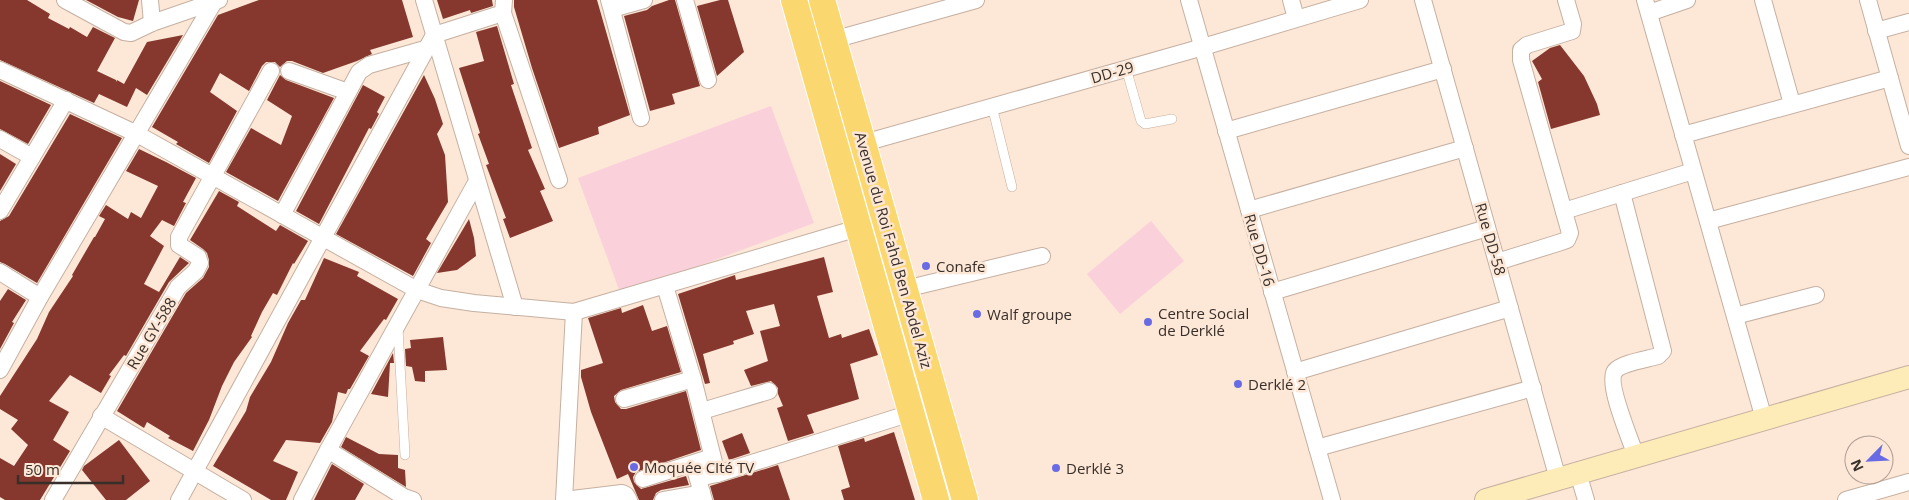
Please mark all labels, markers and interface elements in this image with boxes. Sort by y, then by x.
street label: DD-29 [1088,56,1136,88]
street label: Avenue du Roi Fahd Ben Abdel Aziz [851,129,937,371]
street label: Rue DD-58 [1471,200,1511,278]
street label: Rue DD-16 [1240,211,1280,289]
place label: Conafe [936,256,985,276]
marker: Conafe [920,260,932,272]
street label: Rue GY-588 [122,293,180,373]
place label: Centre Social de Derklé [1158,303,1249,340]
place label: Walf groupe [987,304,1072,324]
marker: Walf groupe [971,308,983,320]
marker: Centre Social de Derklé [1142,316,1154,328]
place label: Derklé 2 [1248,374,1306,394]
marker: Derklé 2 [1232,378,1244,390]
north arrow [1844,435,1894,485]
scale bar [18,452,122,484]
text: N [1846,456,1868,475]
place label: Moquée CIté TV [644,457,754,477]
place label: Derklé 3 [1066,458,1124,478]
text: 50 m [25,459,60,479]
marker: Moquée CIté TV [628,461,640,473]
marker: Derklé 3 [1050,462,1062,474]

